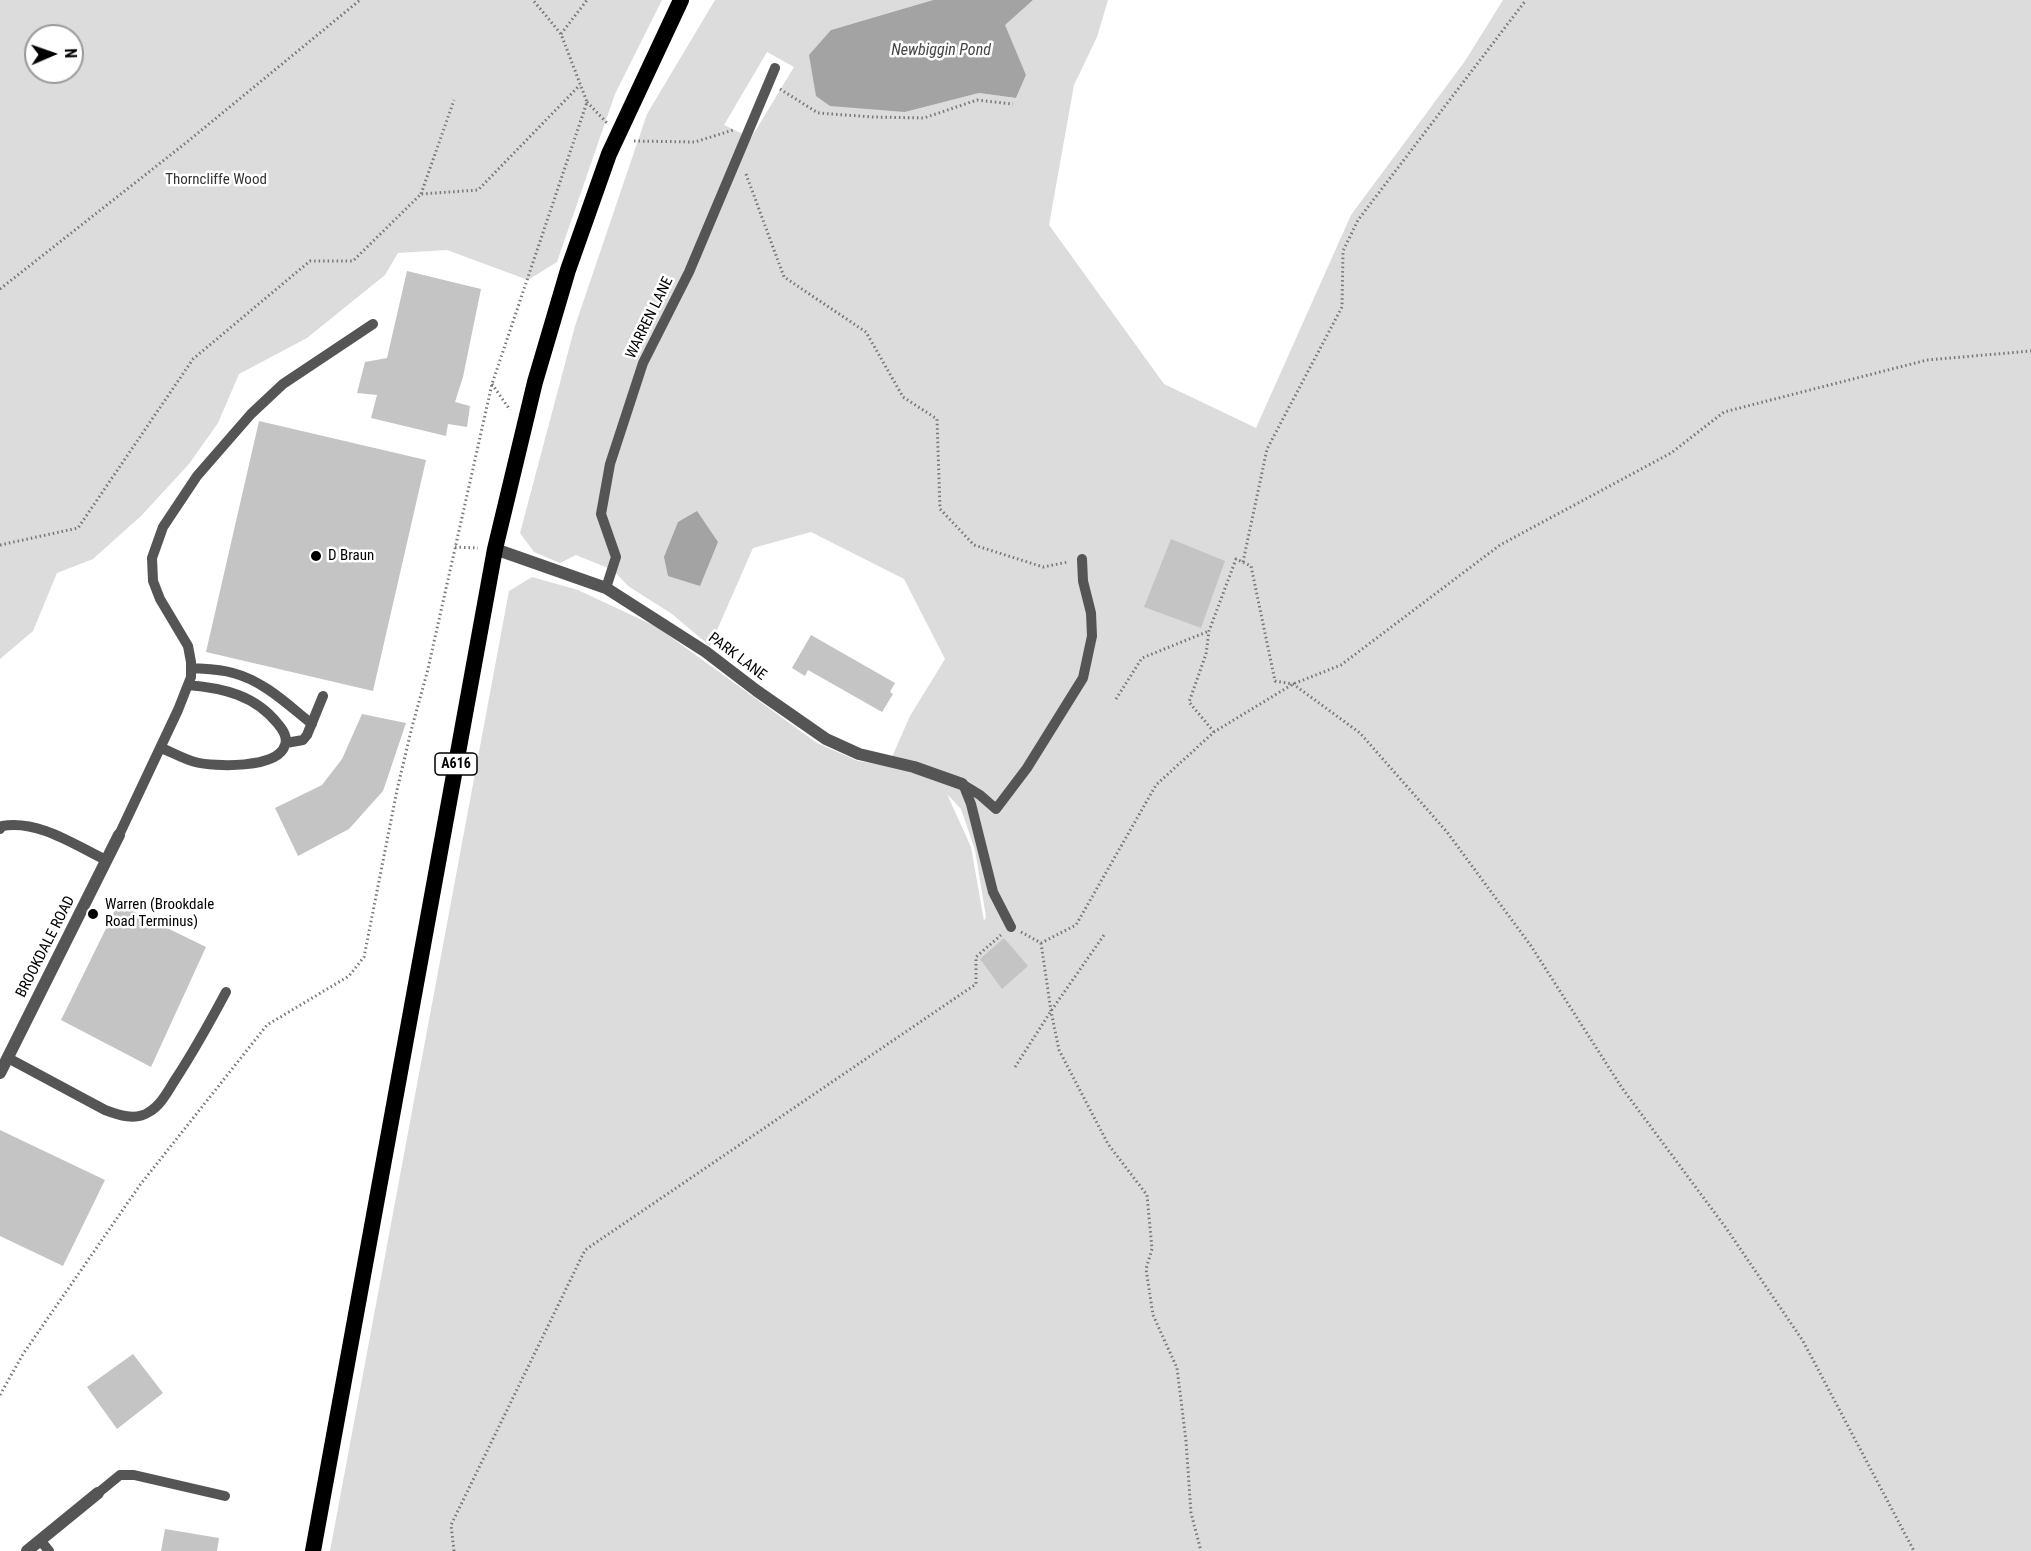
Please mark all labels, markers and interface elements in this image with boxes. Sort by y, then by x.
north arrow [24,24,84,84]
water label: Newbiggin Pond [891,41,991,61]
text: N [61,48,80,59]
park label: Thorncliffe Wood [165,171,267,189]
street label: WARREN LANE [623,274,677,362]
place label: D Braun [328,547,374,565]
marker: D Braun [309,549,323,563]
street label: PARK LANE [704,629,770,685]
road number: A616 [435,753,477,775]
street label: BROOKDALE ROAD [13,893,79,1001]
place label: Warren (Brookdale Road Terminus) [105,896,214,931]
marker: Warren (Brookdale Road Terminus) [86,907,100,921]

